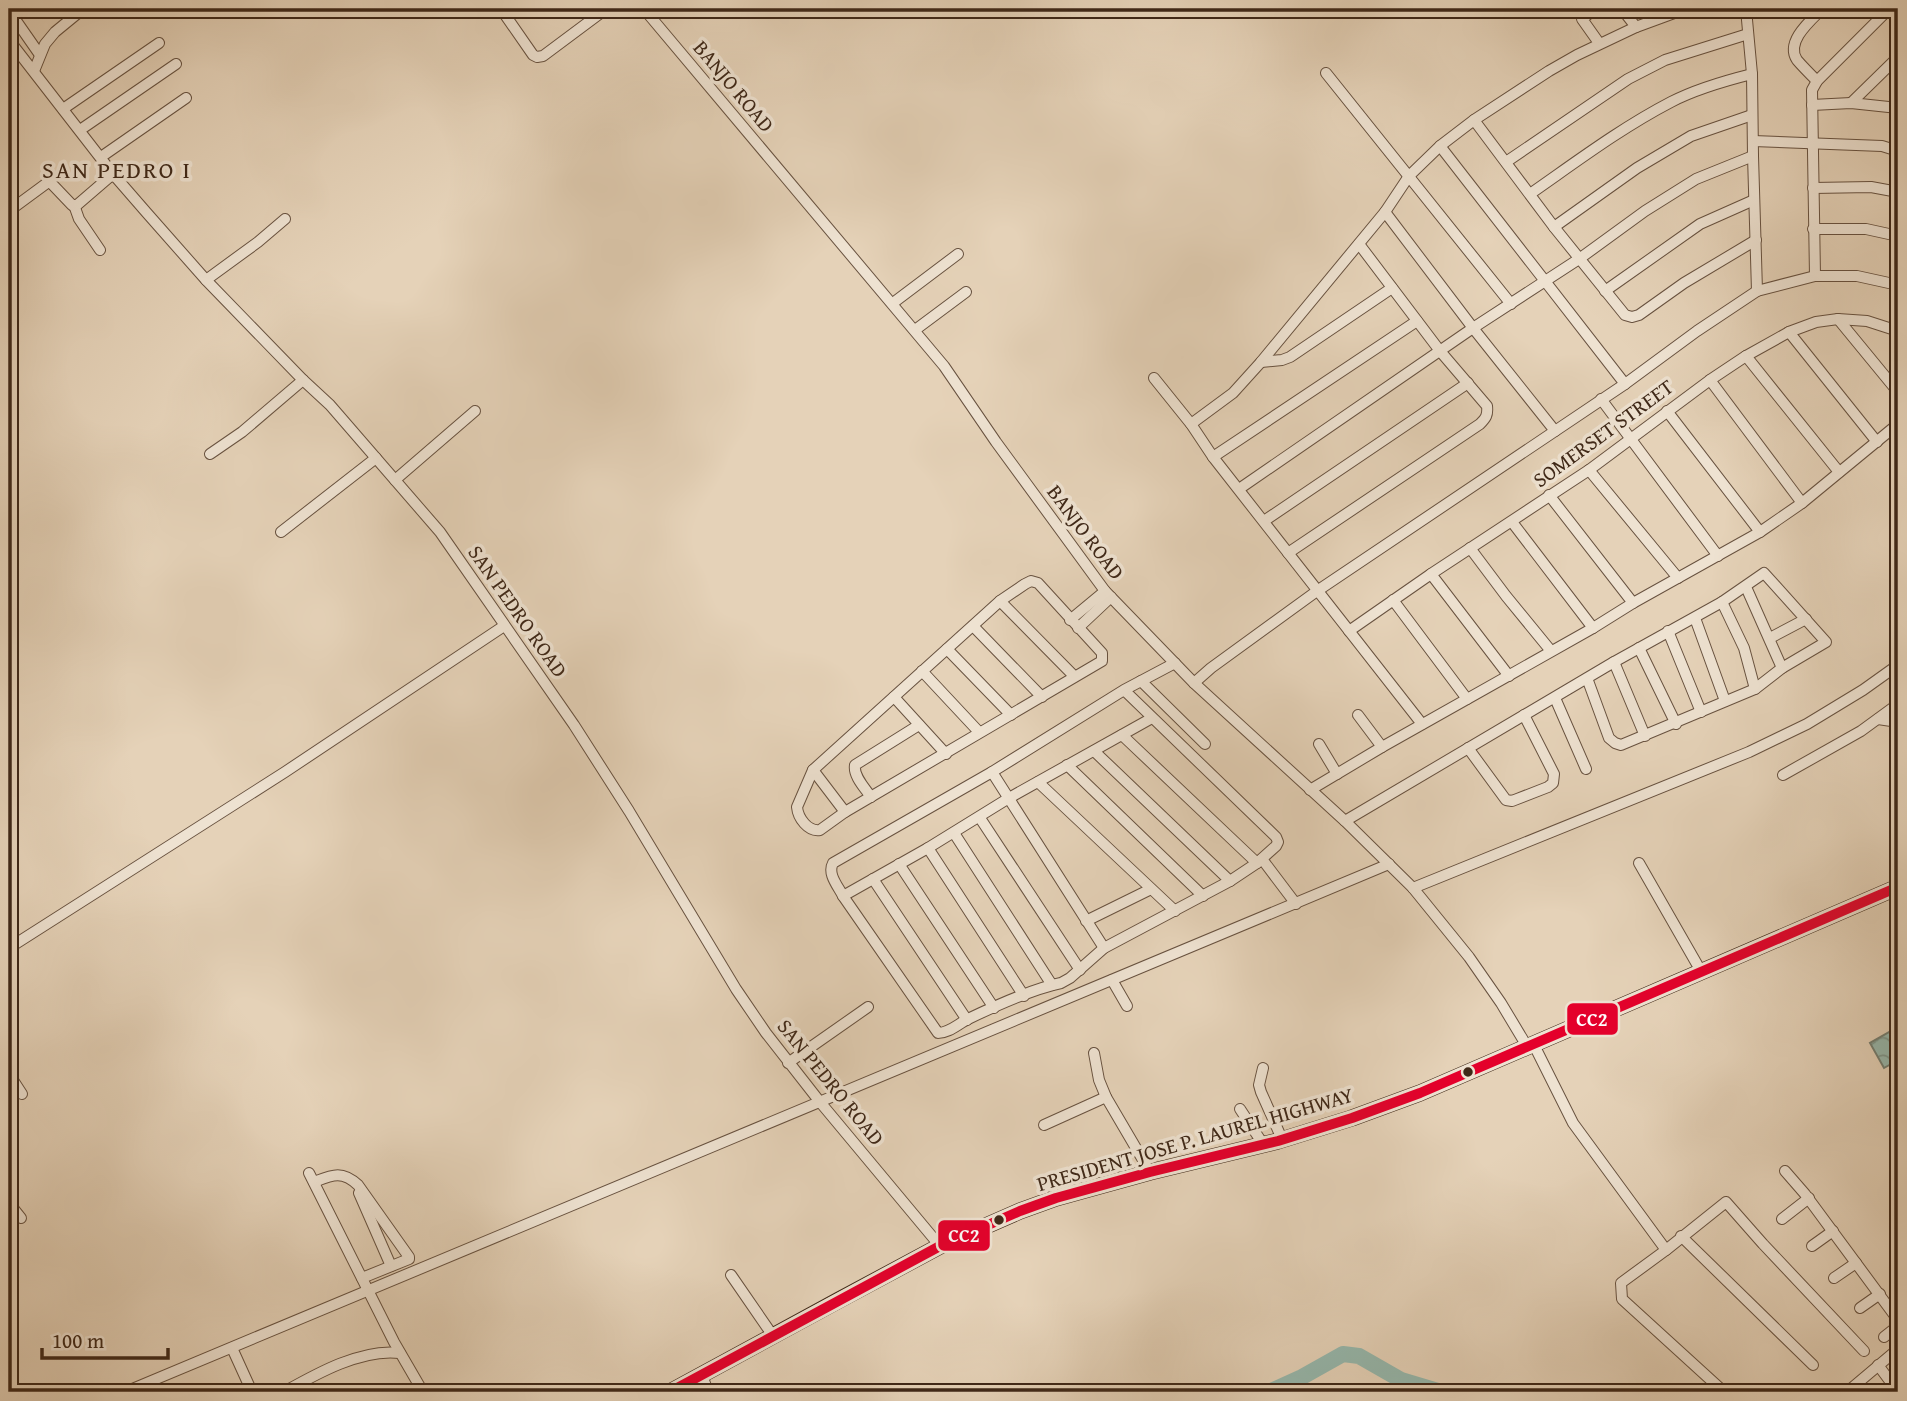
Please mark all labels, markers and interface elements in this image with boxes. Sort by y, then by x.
street label: BANJO ROAD [686,33,782,139]
district label: SAN PEDRO I [42,152,192,187]
street label: SOMERSET STREET [1526,371,1680,495]
street label: BANJO ROAD [1040,478,1132,586]
street label: SAN PEDRO ROAD [461,539,575,683]
line badge: CC2 [1566,1002,1619,1036]
text: CC2 [1576,1005,1608,1033]
street label: SAN PEDRO ROAD [770,1012,892,1152]
unlabelled marker [1461,1065,1475,1079]
street label: PRESIDENT JOSE P. LAUREL HIGHWAY [1033,1079,1357,1199]
unlabelled marker [992,1213,1006,1227]
line badge: CC2 [937,1219,991,1252]
text: CC2 [948,1221,980,1249]
scale bar [42,1317,168,1361]
text: 100 m [52,1325,104,1356]

